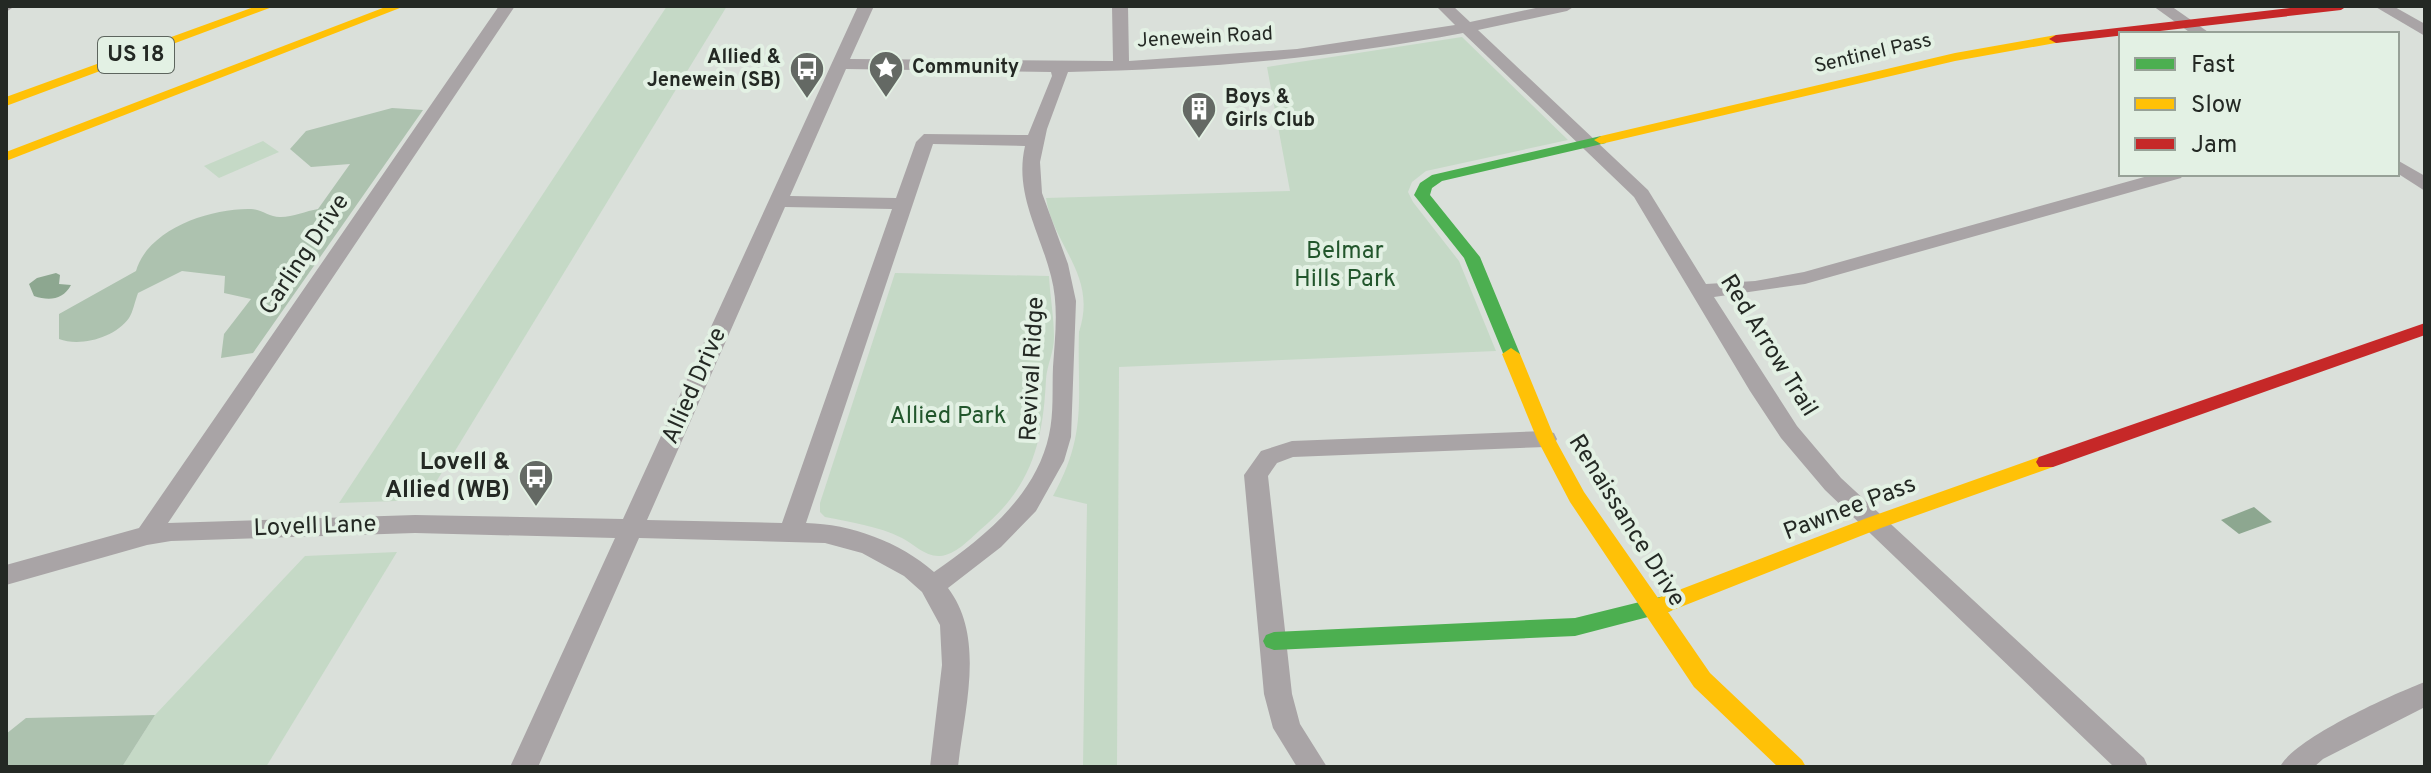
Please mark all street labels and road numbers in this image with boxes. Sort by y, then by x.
street label: Jenewein Road [1136,21,1274,55]
street label: Sentinel Pass [1812,28,1934,80]
road number: US 18 [98,37,174,73]
street label: Carling Drive [253,189,357,321]
street label: Red Arrow Trail [1712,269,1824,423]
street label: Revival Ridge [1014,296,1052,442]
street label: Allied Drive [656,323,734,449]
street label: Renaissance Drive [1561,429,1691,613]
street label: Pawnee Pass [1779,470,1921,548]
street label: Lovell Lane [253,510,377,544]

